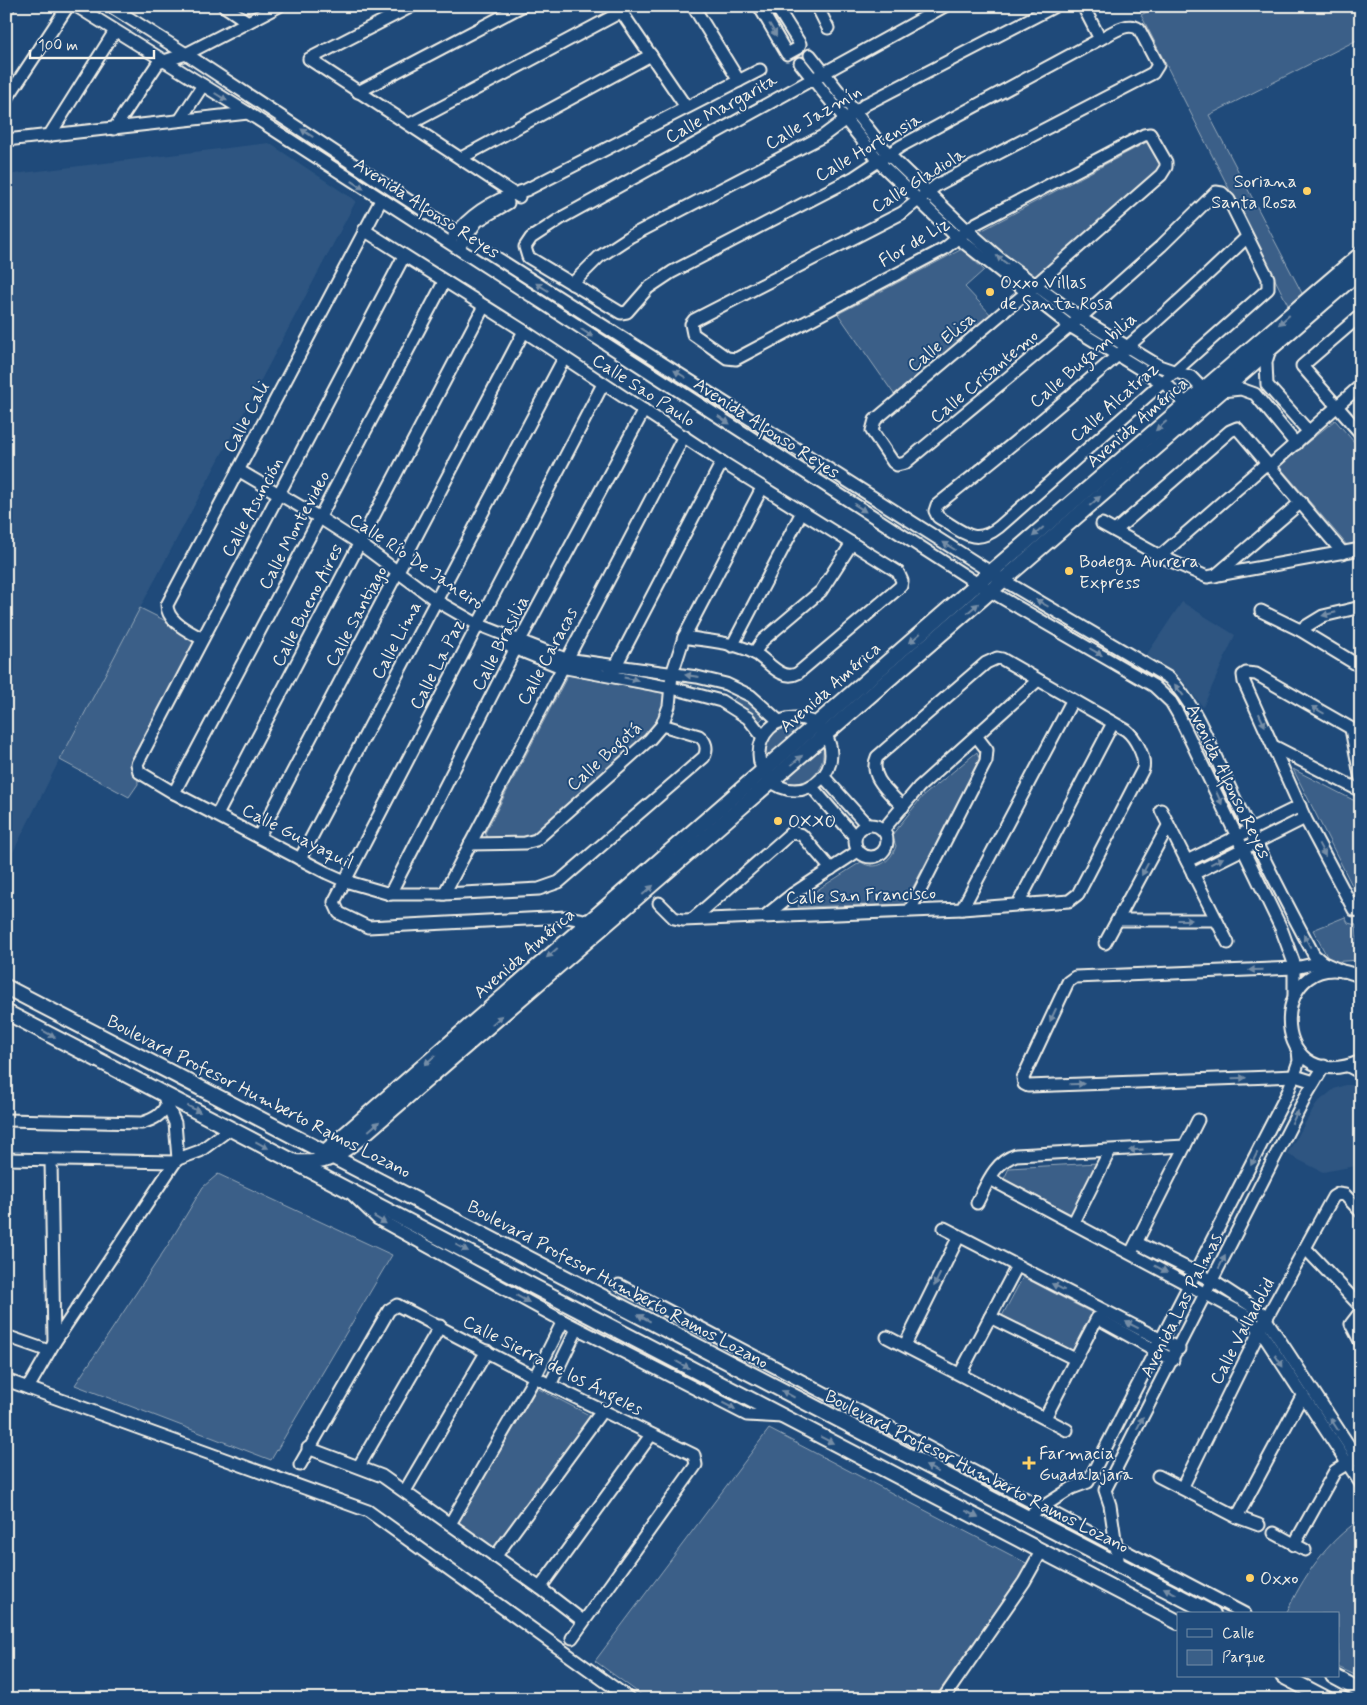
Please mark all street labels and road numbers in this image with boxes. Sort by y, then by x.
street label: Calle Margarita [661,68,782,150]
street label: Calle Jazmín [761,80,866,156]
street label: Calle Hortensia [811,108,926,188]
street label: Calle Gladiola [867,142,970,219]
street label: Avenida Alfonso Reyes [348,153,504,267]
street label: Flor de Liz [875,212,954,273]
street label: Calle Elisa [903,307,981,378]
street label: Calle Bugambilia [1025,307,1144,416]
street label: Calle Crisantemo [925,324,1044,429]
street label: Calle Sao Paulo [587,349,700,433]
street label: Calle Alcatraz [1065,357,1164,448]
street label: Avenida América [1082,372,1194,474]
street label: Avenida Alfonso Reyes [688,373,844,487]
street label: Calle Cali [218,378,276,457]
street label: Calle Asunción [217,453,289,562]
street label: Calle Montevideo [253,467,336,594]
street label: Calle Río De Janeiro [344,508,488,616]
street label: Calle Bueno Aires [267,540,349,671]
street label: Calle Santiago [320,562,394,671]
street label: Calle Brasilia [467,592,535,695]
street label: Calle Lima [366,597,427,684]
street label: Calle Caracas [512,603,584,710]
street label: Calle La Paz [405,615,471,714]
street label: Avenida América [775,637,887,739]
street label: Avenida Alfonso Reyes [1178,700,1276,864]
street label: Calle Bogotá [562,717,649,798]
street label: Calle Guayaquil [238,798,357,875]
street label: Calle San Francisco [786,881,937,911]
street label: Avenida América [469,903,581,1005]
street label: Boulevard Profesor Humberto Ramos Lozano [103,1009,415,1184]
street label: Boulevard Profesor Humberto Ramos Lozano [463,1195,772,1375]
street label: Avenida Las Palmas [1135,1229,1229,1382]
street label: Calle Valladolid [1205,1274,1281,1389]
street label: Calle Sierra de los Ángeles [457,1310,647,1424]
street label: Boulevard Profesor Humberto Ramos Lozano [821,1384,1133,1559]

